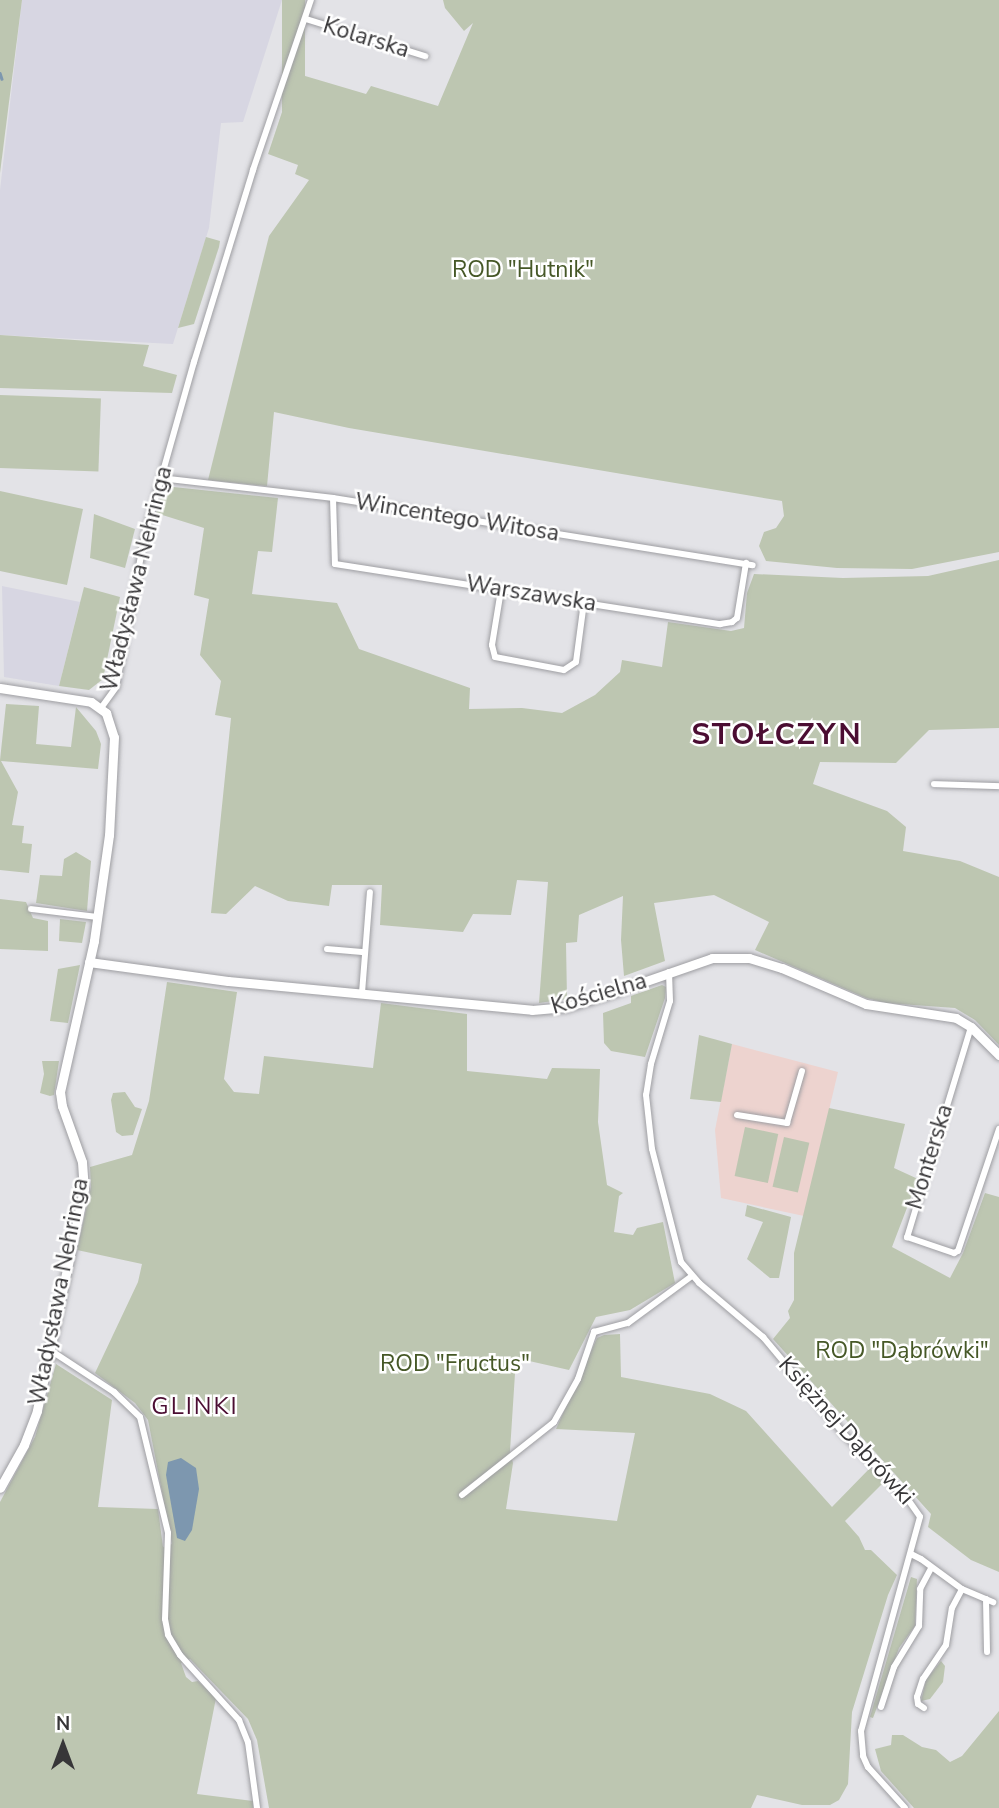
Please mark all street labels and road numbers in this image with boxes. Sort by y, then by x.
street label: Kolarska [320,12,412,64]
street label: Władysława Nehringa [96,464,178,694]
street label: Wincentego Witosa [353,488,561,548]
street label: Warszawska [464,570,598,618]
street label: Kościelna [548,967,650,1021]
street label: Monterska [901,1101,959,1213]
street label: Władysława Nehringa [23,1176,95,1408]
street label: Księżnej Dąbrówki [772,1351,920,1511]

